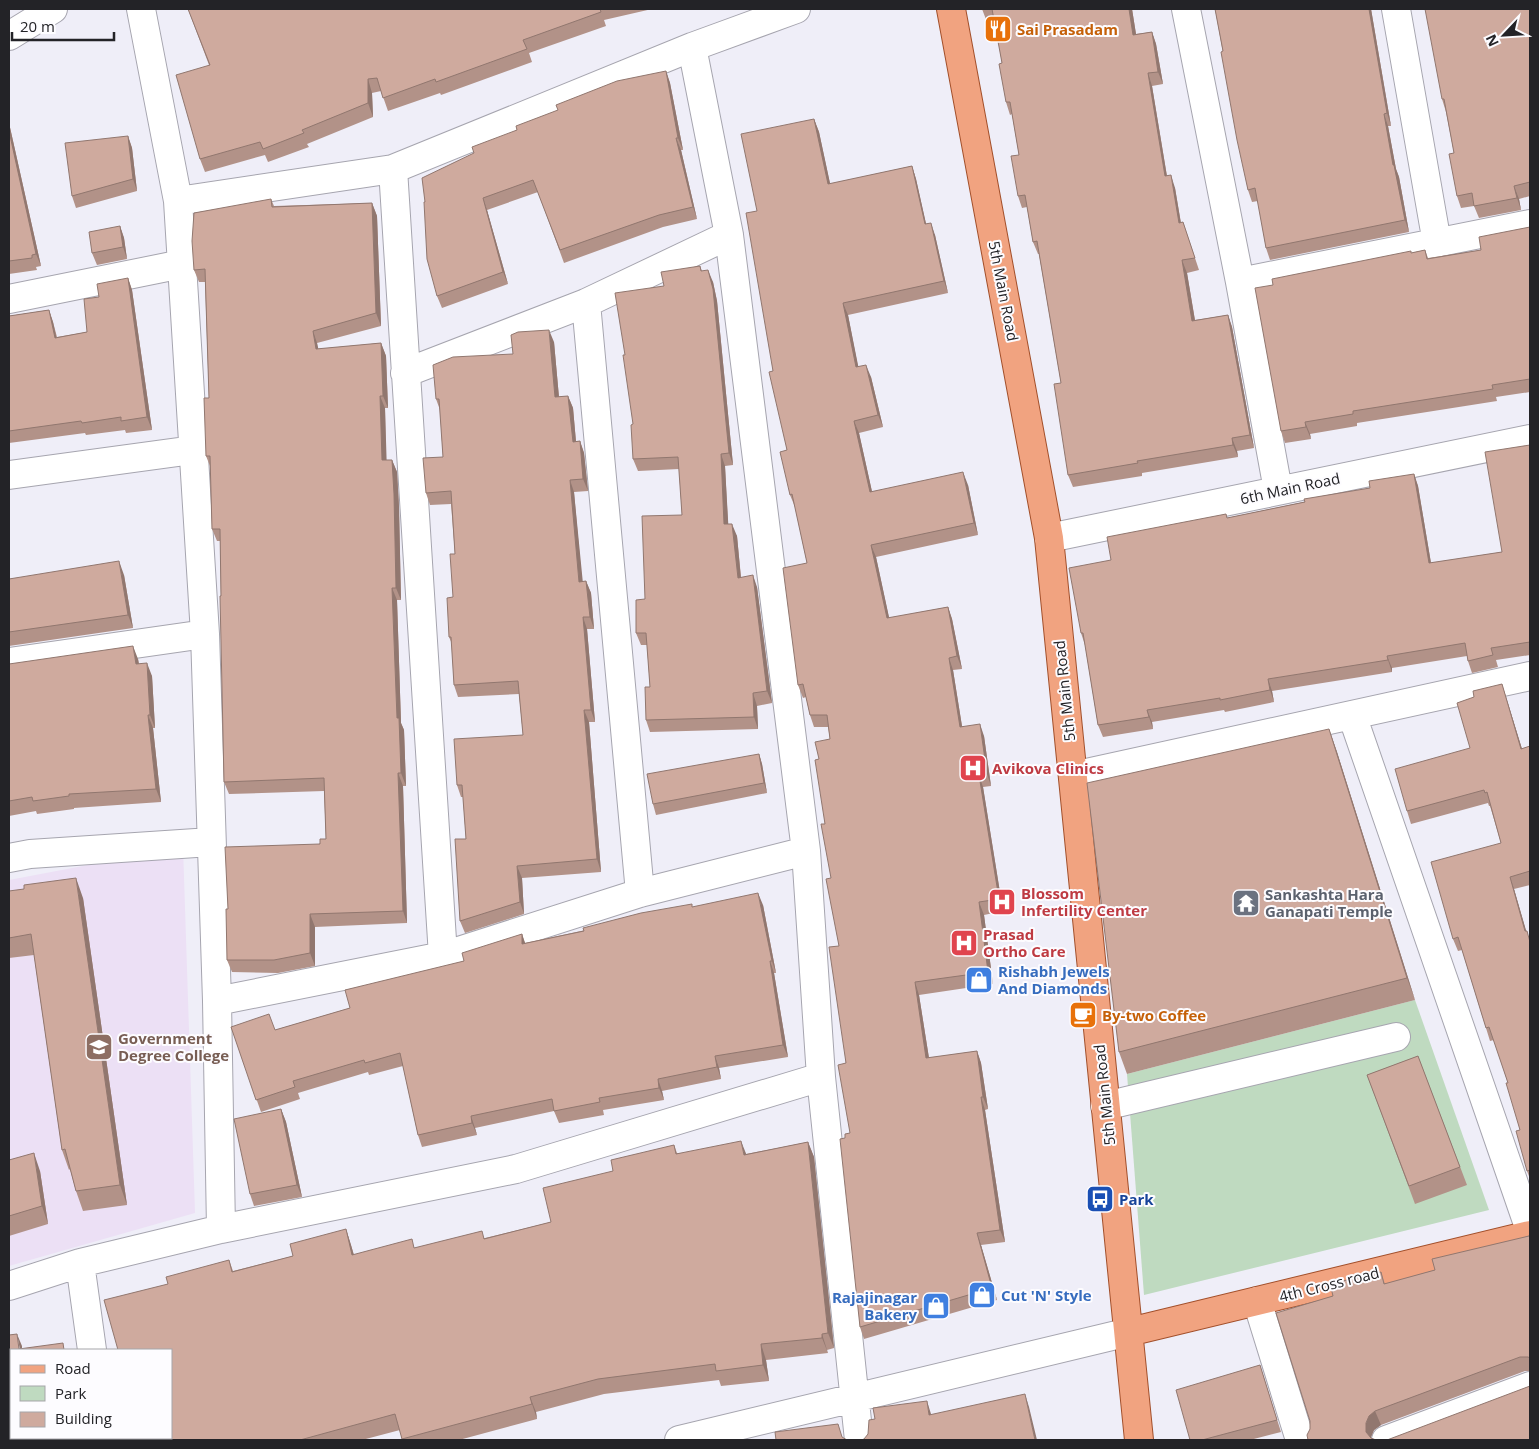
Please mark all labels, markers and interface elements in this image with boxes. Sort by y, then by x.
scale bar [12,10,115,42]
north arrow [1479,10,1529,60]
restaurant icon: Sai Prasadam [983,14,1013,44]
text: 20 m [20,16,55,36]
place label: Sai Prasadam [1017,19,1118,39]
text: N [1481,32,1503,50]
street label: 5th Main Road [984,239,1024,343]
street label: 6th Main Road [1238,468,1342,508]
street label: 5th Main Road [1049,639,1079,743]
hospital icon: Avikova Clinics [958,753,988,783]
place label: Avikova Clinics [992,758,1104,778]
place label: Blossom Infertility Center [1021,883,1147,920]
place label: Sankashta Hara Ganapati Temple [1265,884,1393,921]
hospital icon: Blossom Infertility Center [987,887,1017,917]
temple icon: Sankashta Hara Ganapati Temple [1231,888,1261,918]
place label: Prasad Ortho Care [983,924,1066,961]
hospital icon: Prasad Ortho Care [949,928,979,958]
place label: Rishabh Jewels And Diamonds [998,961,1110,998]
shop icon: Rishabh Jewels And Diamonds [964,965,994,995]
cafe icon: By-two Coffee [1068,1000,1098,1030]
place label: By-two Coffee [1102,1005,1206,1025]
place label: Government Degree College [118,1028,229,1065]
school or university icon: Government Degree College [84,1032,114,1062]
street label: 5th Main Road [1089,1043,1119,1147]
bus stop icon: Park [1085,1184,1115,1214]
place label: Park [1119,1189,1154,1209]
street label: 4th Cross road [1277,1262,1381,1306]
shop icon: Cut 'N' Style [967,1280,997,1310]
place label: Cut 'N' Style [1001,1285,1092,1305]
place label: Rajajinagar Bakery [832,1287,917,1324]
shop icon: Rajajinagar Bakery [921,1291,951,1321]
legend [10,1349,172,1439]
text: Road [55,1358,91,1378]
text: Park [55,1383,86,1403]
text: Building [55,1408,112,1428]

